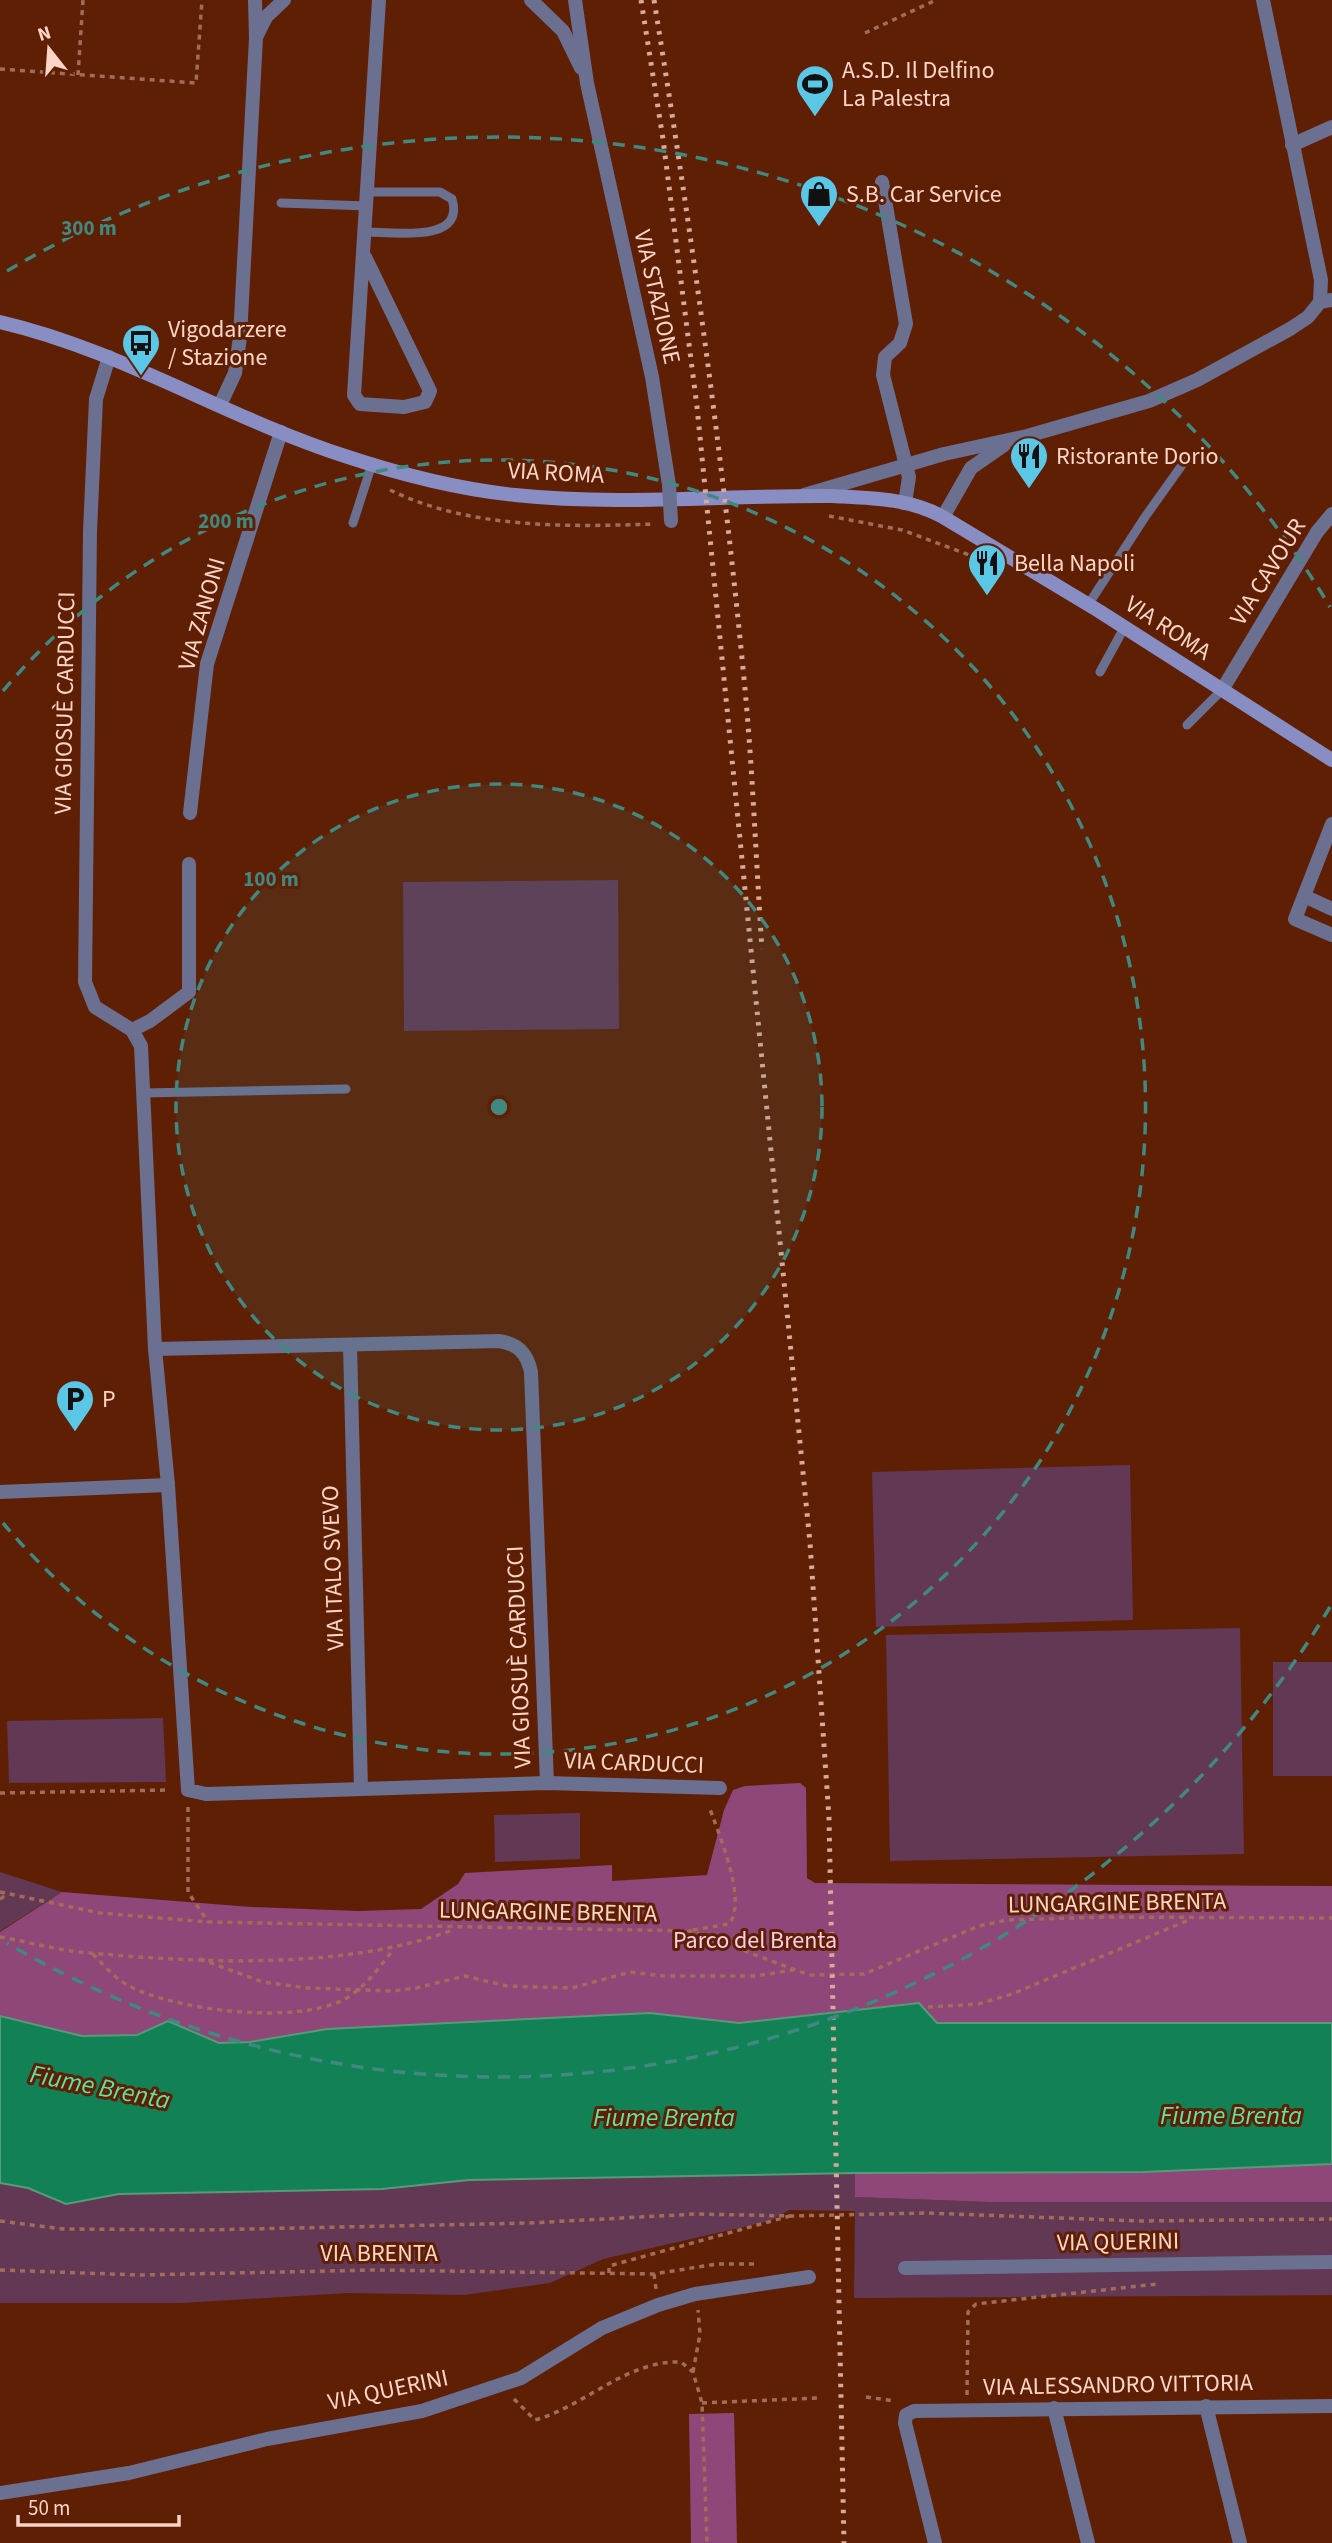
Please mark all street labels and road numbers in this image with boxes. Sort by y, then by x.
street label: VIA STAZIONE [625,226,689,368]
street label: VIA ROMA [507,453,605,493]
street label: VIA CAVOUR [1221,512,1315,632]
street label: VIA ZANONI [169,554,235,674]
street label: VIA ROMA [1118,587,1218,669]
street label: VIA GIOSUÈ CARDUCCI [46,591,84,815]
street label: VIA ITALO SVEVO [313,1485,353,1651]
street label: VIA GIOSUÈ CARDUCCI [498,1545,540,1769]
street label: VIA CARDUCCI [563,1743,705,1783]
street label: LUNGARGINE BRENTA [1008,1884,1226,1922]
street label: LUNGARGINE BRENTA [439,1893,657,1931]
street label: VIA QUERINI [1057,2223,1179,2261]
street label: VIA BRENTA [320,2236,438,2271]
street label: VIA QUERINI [325,2360,451,2420]
street label: VIA ALESSANDRO VITTORIA [983,2365,1253,2405]

